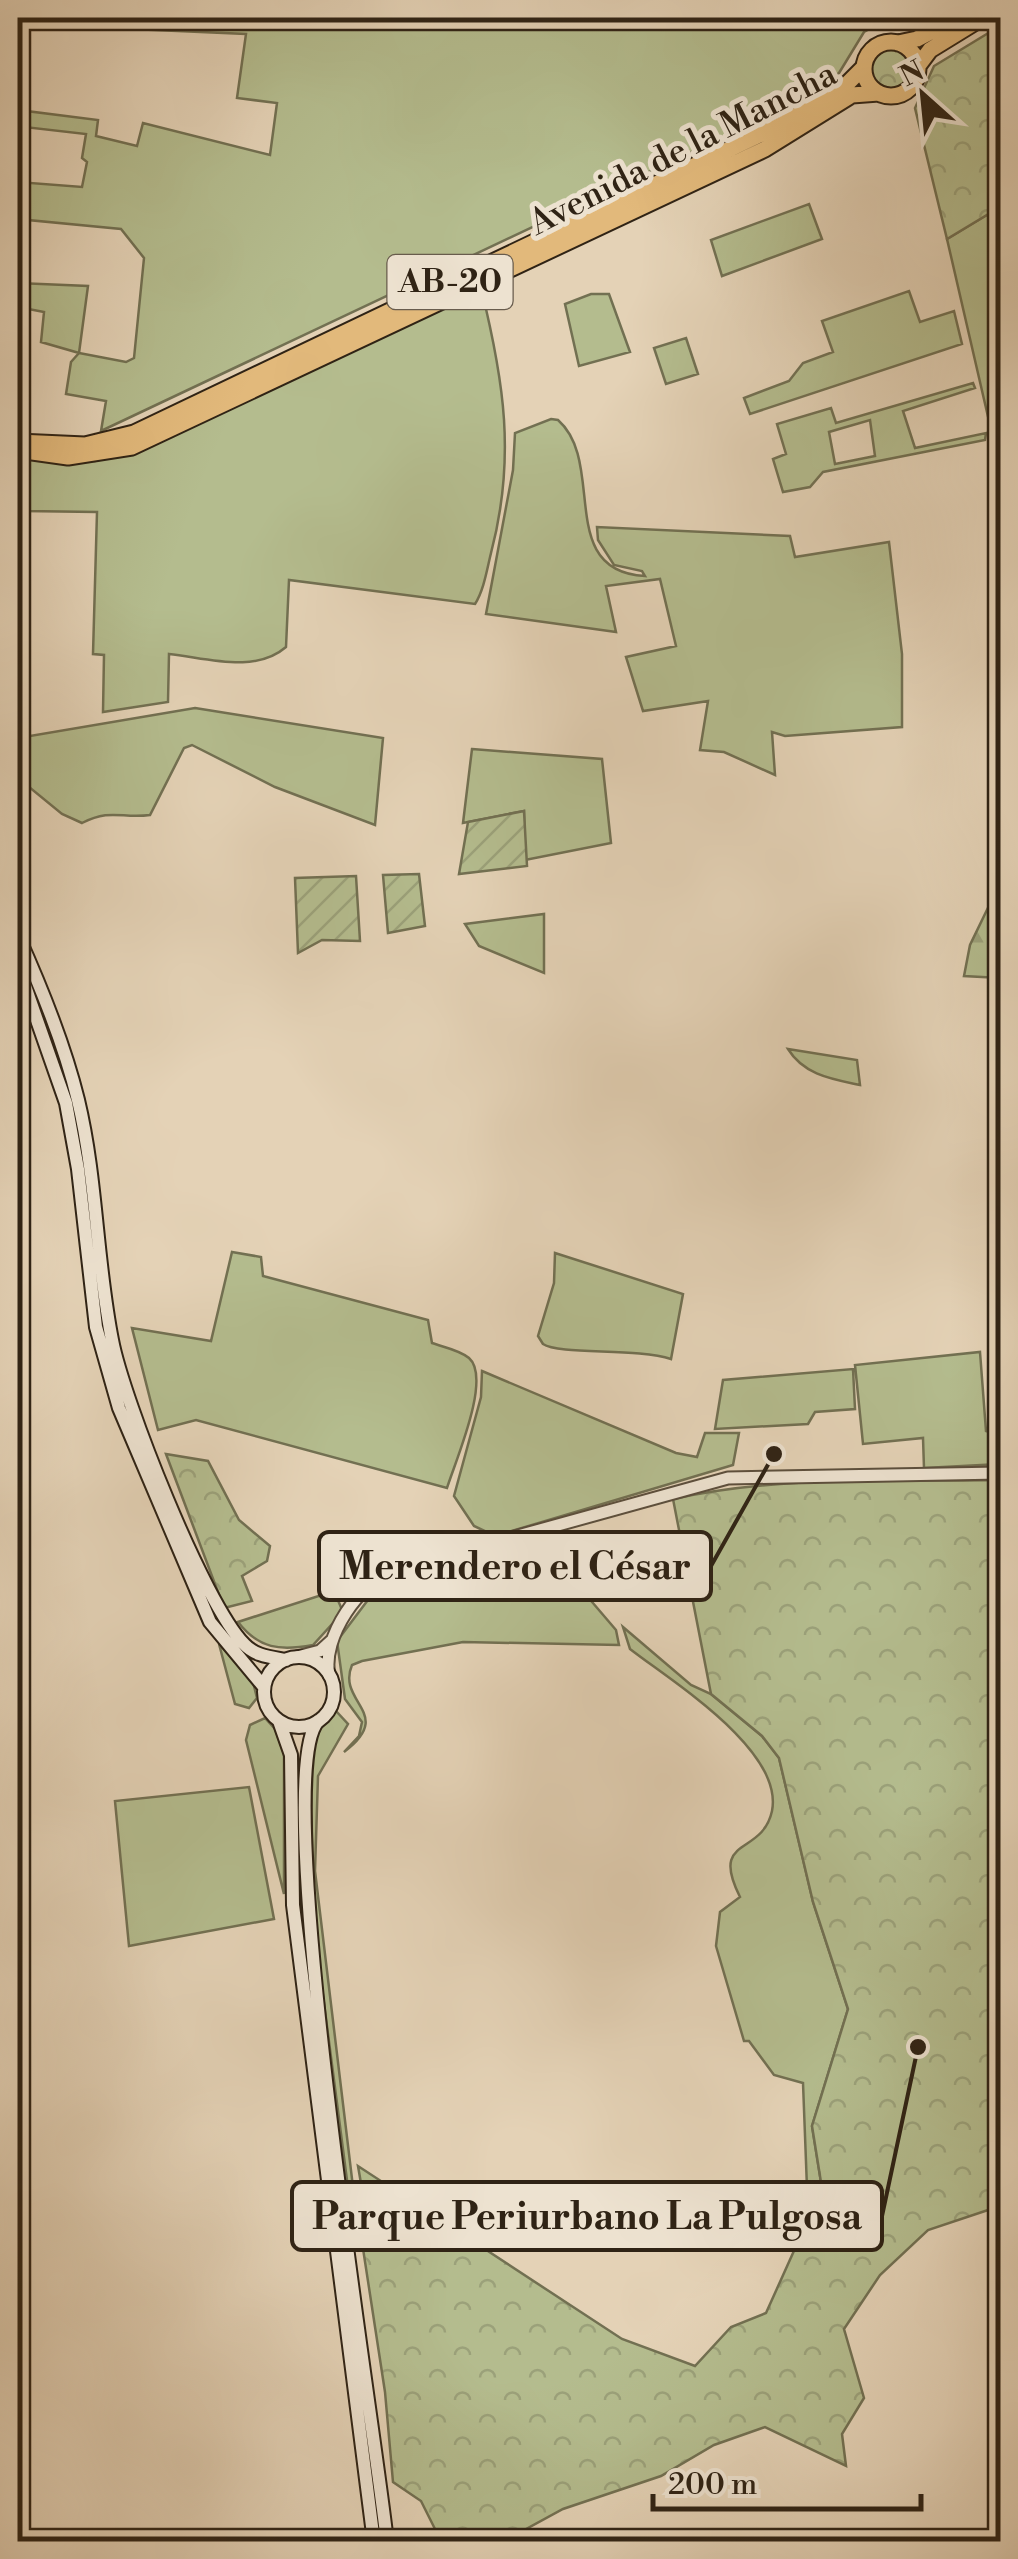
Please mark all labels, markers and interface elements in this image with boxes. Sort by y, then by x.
north arrow [873,45,973,145]
street label: Avenida de la Mancha [521,53,844,246]
text: N [895,53,930,95]
road number: AB-20 [388,255,512,309]
callout: Merendero el César [319,1532,711,1600]
text: Merendero el César [339,1544,691,1591]
callout: Parque Periurbano La Pulgosa [292,2182,882,2250]
text: Parque Periurbano La Pulgosa [312,2194,862,2241]
scale bar [653,2449,920,2511]
text: 200 m [668,2466,757,2504]

